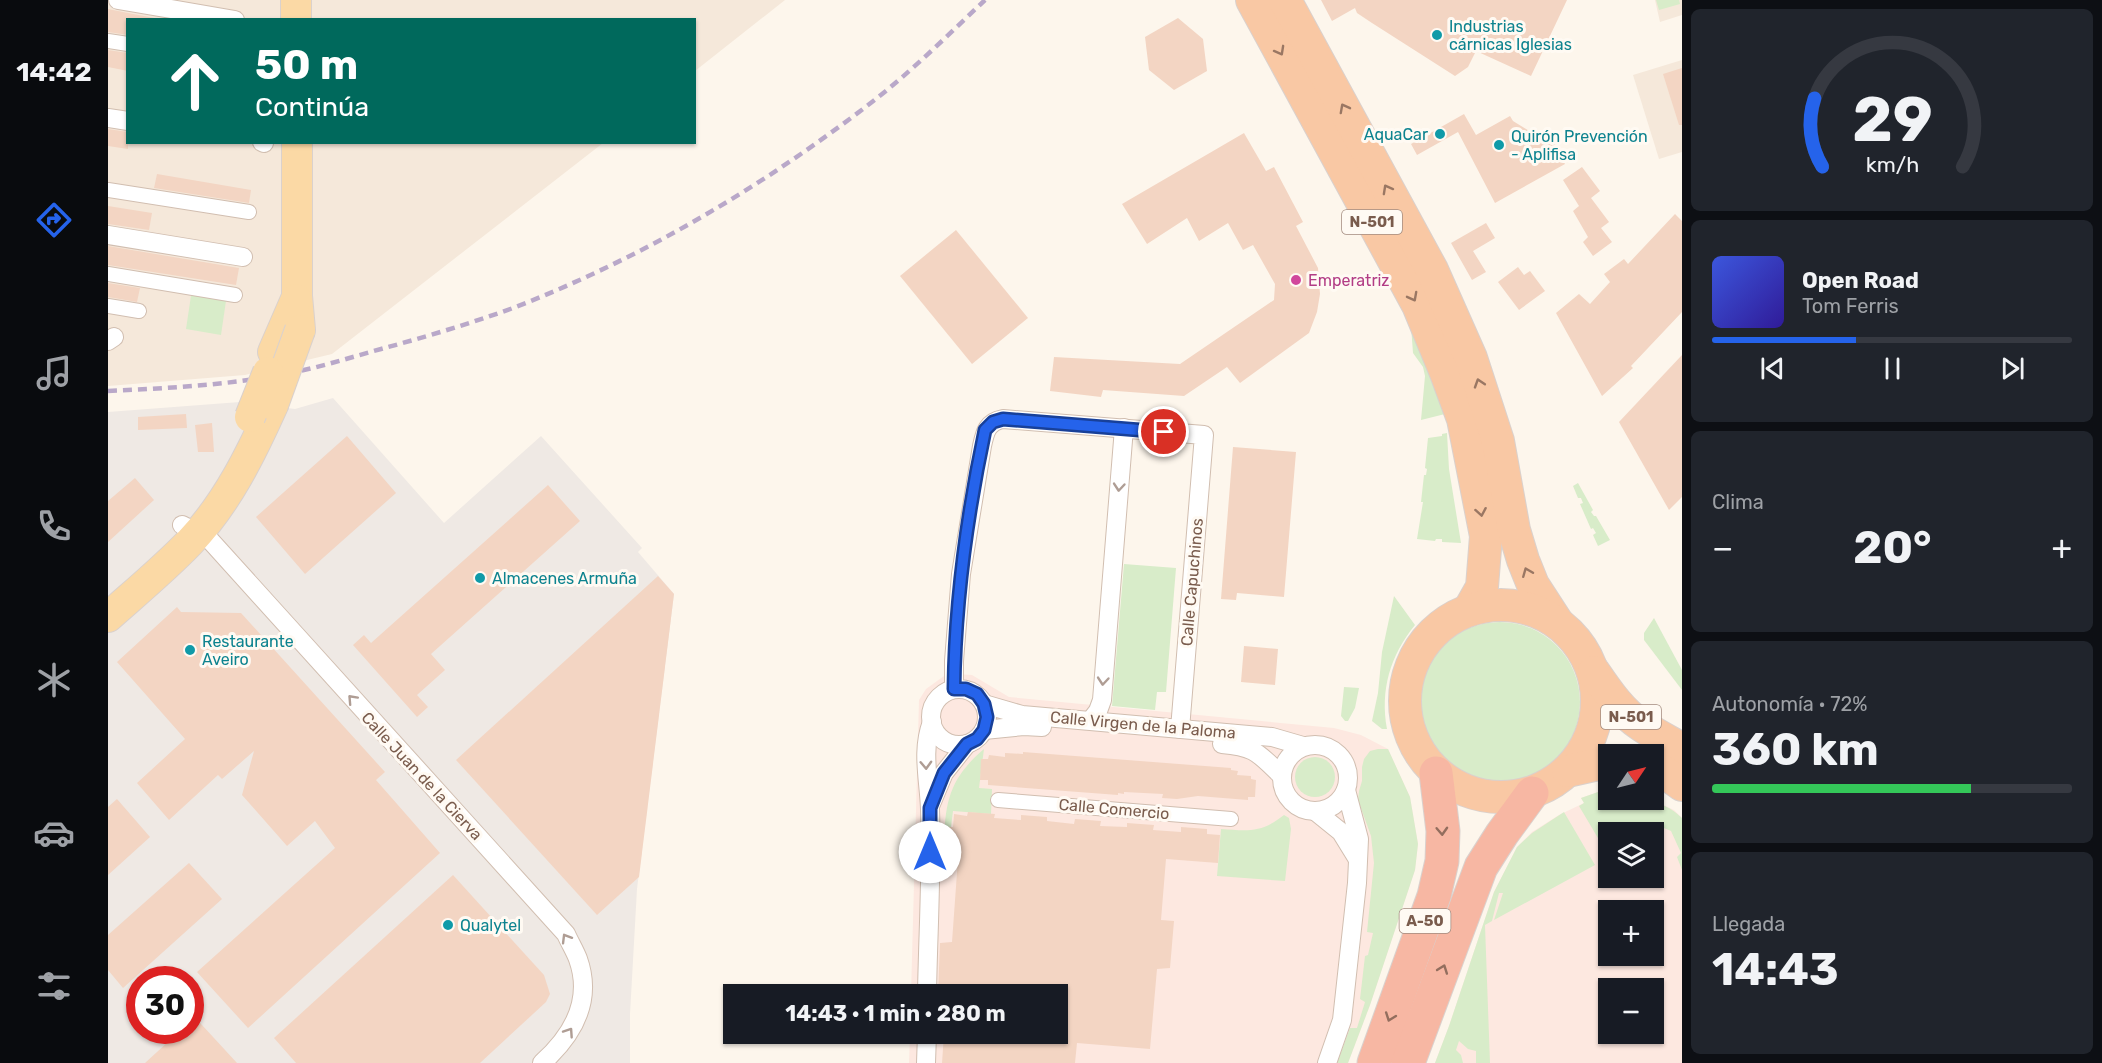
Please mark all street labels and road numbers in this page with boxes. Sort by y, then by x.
road number: N-501 [1342,210,1402,234]
street label: Calle Capuchinos [1177,517,1207,647]
road number: N-501 [1601,705,1661,729]
street label: Calle Virgen de la Paloma [1049,707,1237,743]
street label: Calle Juan de la Cierva [358,708,486,844]
street label: Calle Comercio [1058,795,1170,823]
road number: A-50 [1400,909,1450,933]

